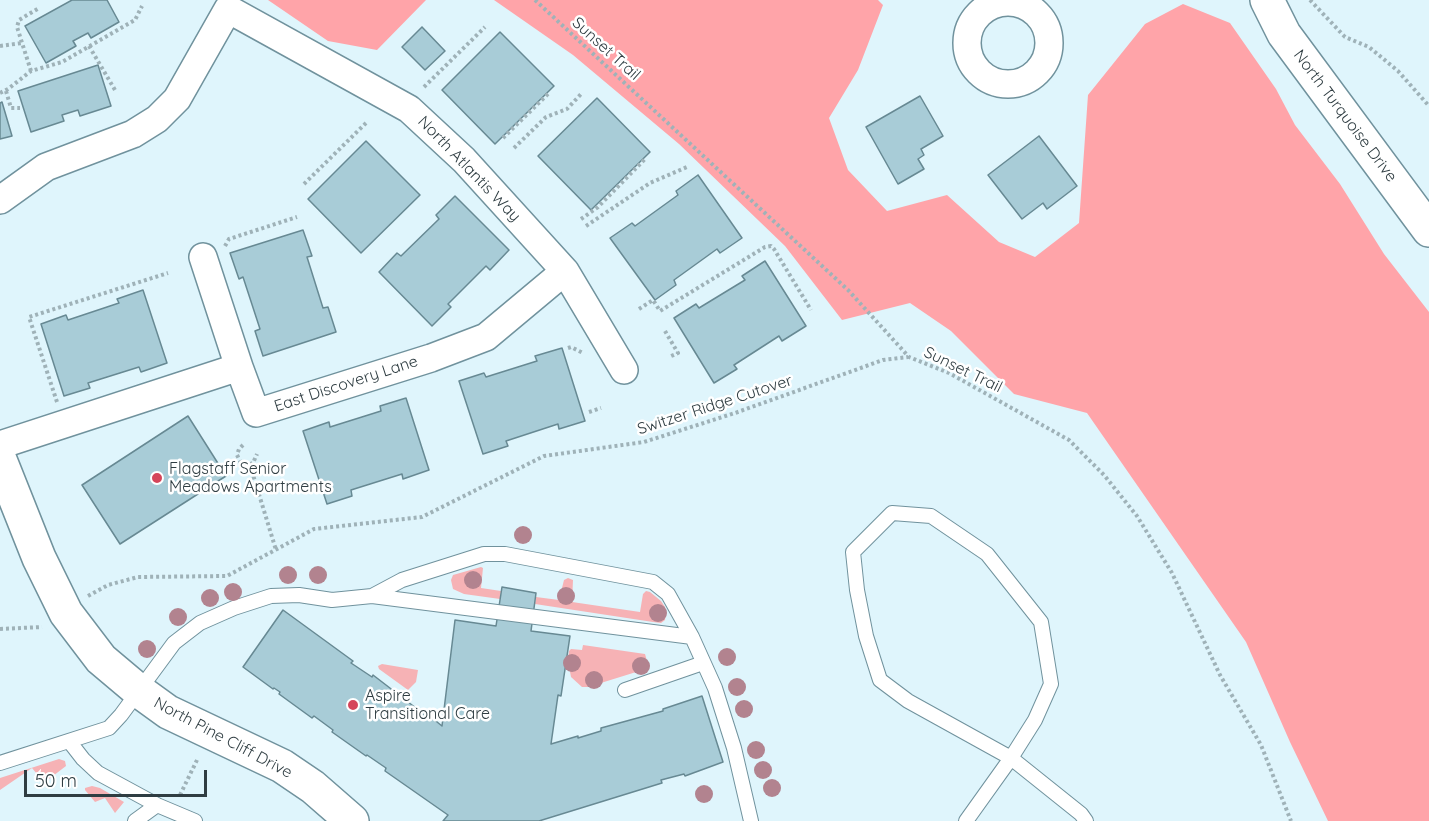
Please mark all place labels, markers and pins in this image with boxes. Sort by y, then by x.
place label: Flagstaff Senior Meadows Apartments [169,459,332,497]
marker: Flagstaff Senior Meadows Apartments [150,471,164,485]
place label: Aspire Transitional Care [365,686,490,724]
marker: Aspire Transitional Care [346,698,360,712]

